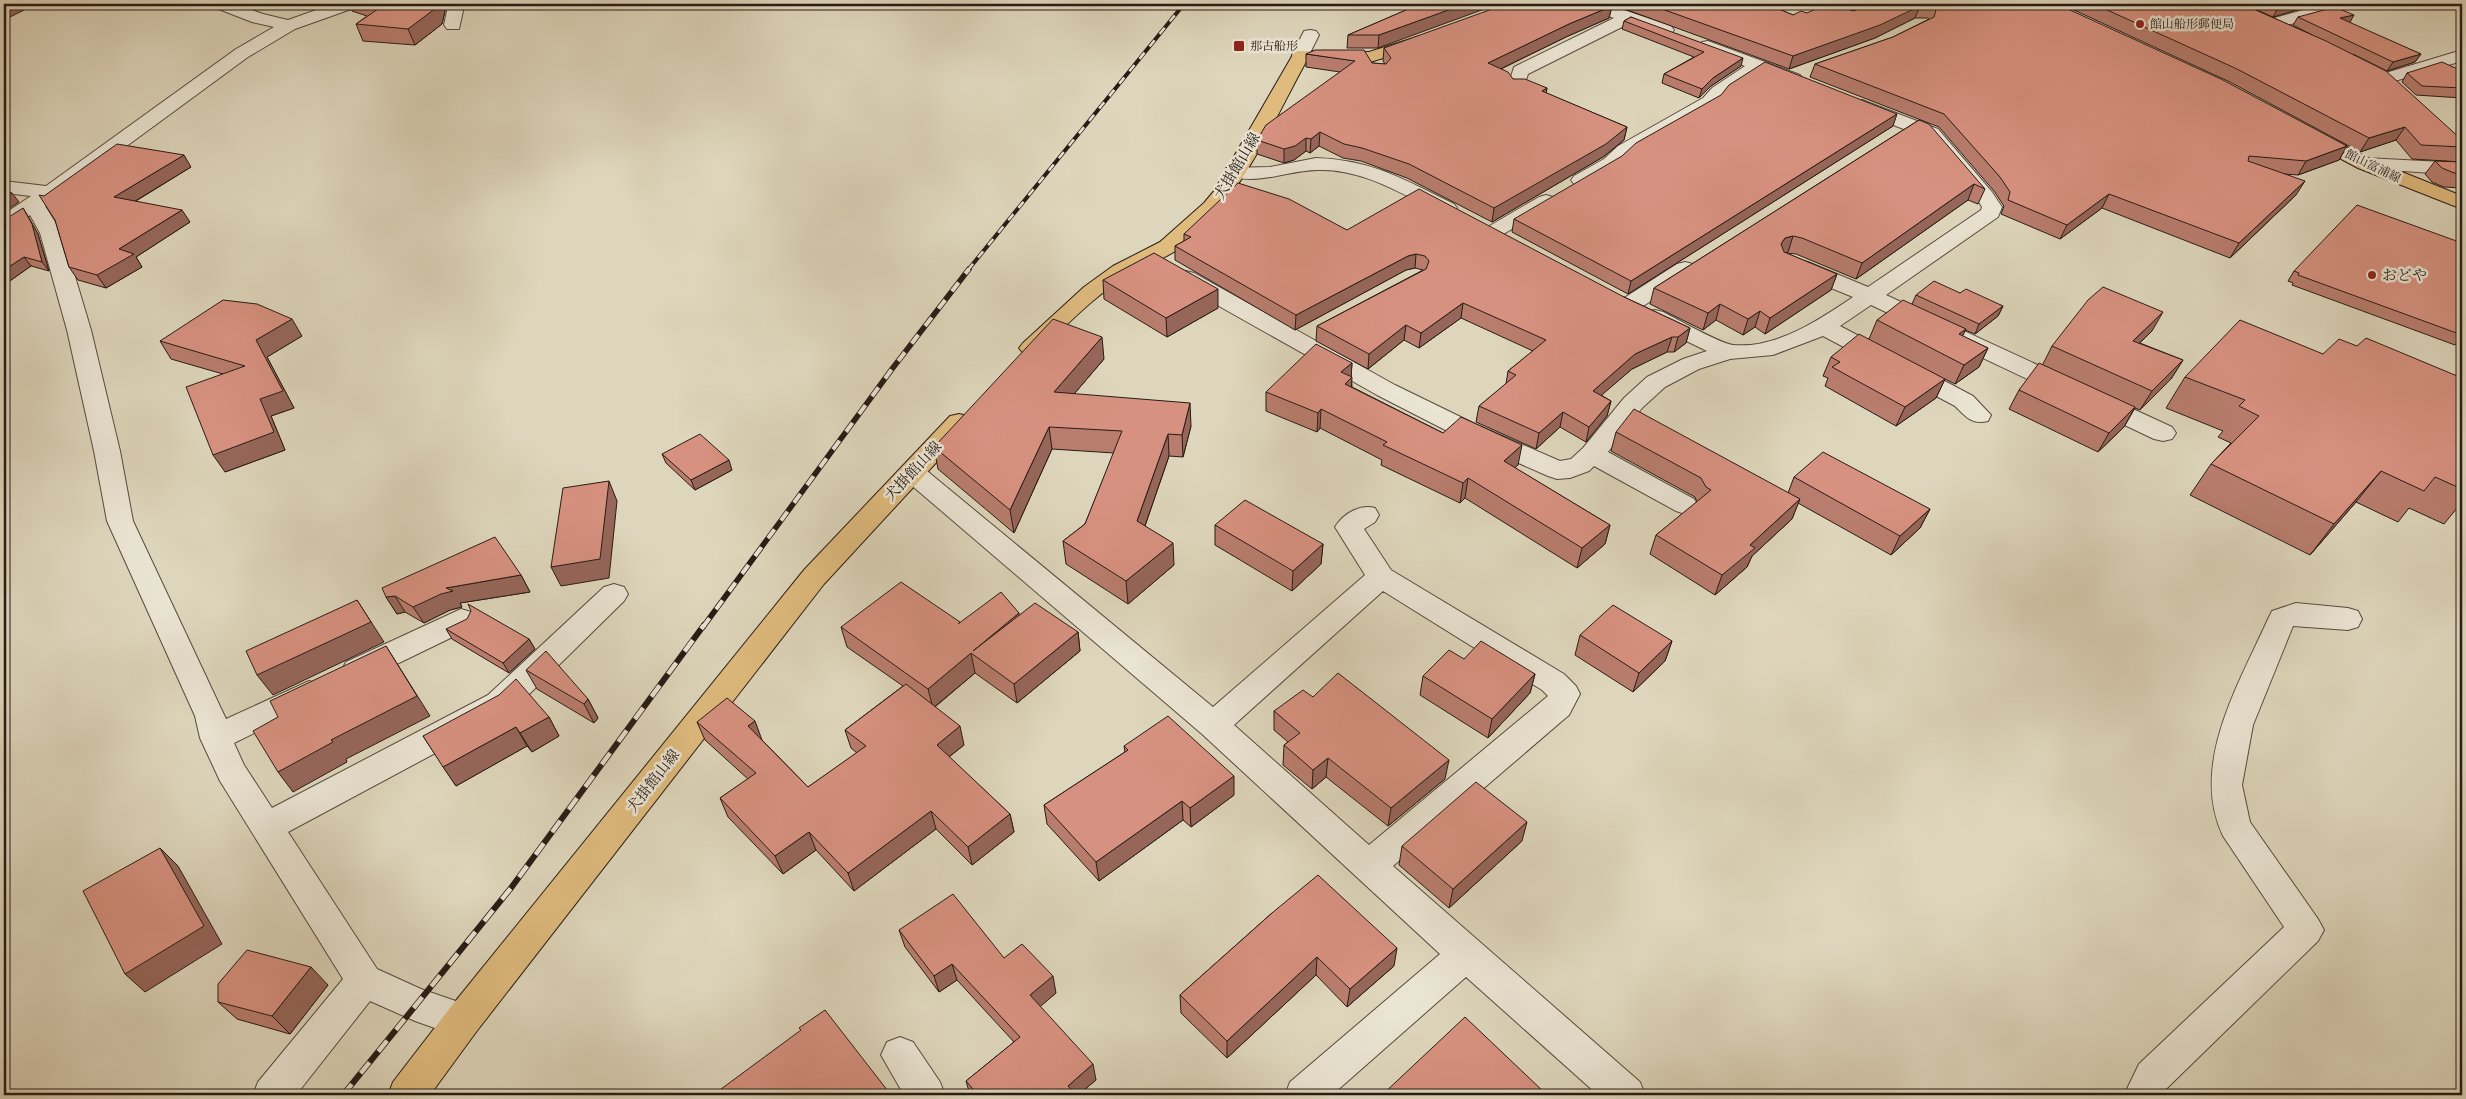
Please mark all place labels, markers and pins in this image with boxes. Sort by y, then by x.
place label: 館山船形郵便局 [2150,17,2234,32]
marker: 館山船形郵便局 [2134,18,2146,30]
marker: 那古船形 [1232,39,1246,53]
place label: 那古船形 [1250,39,1298,54]
place label: おどや [2382,266,2427,285]
marker: おどや [2366,269,2378,281]

